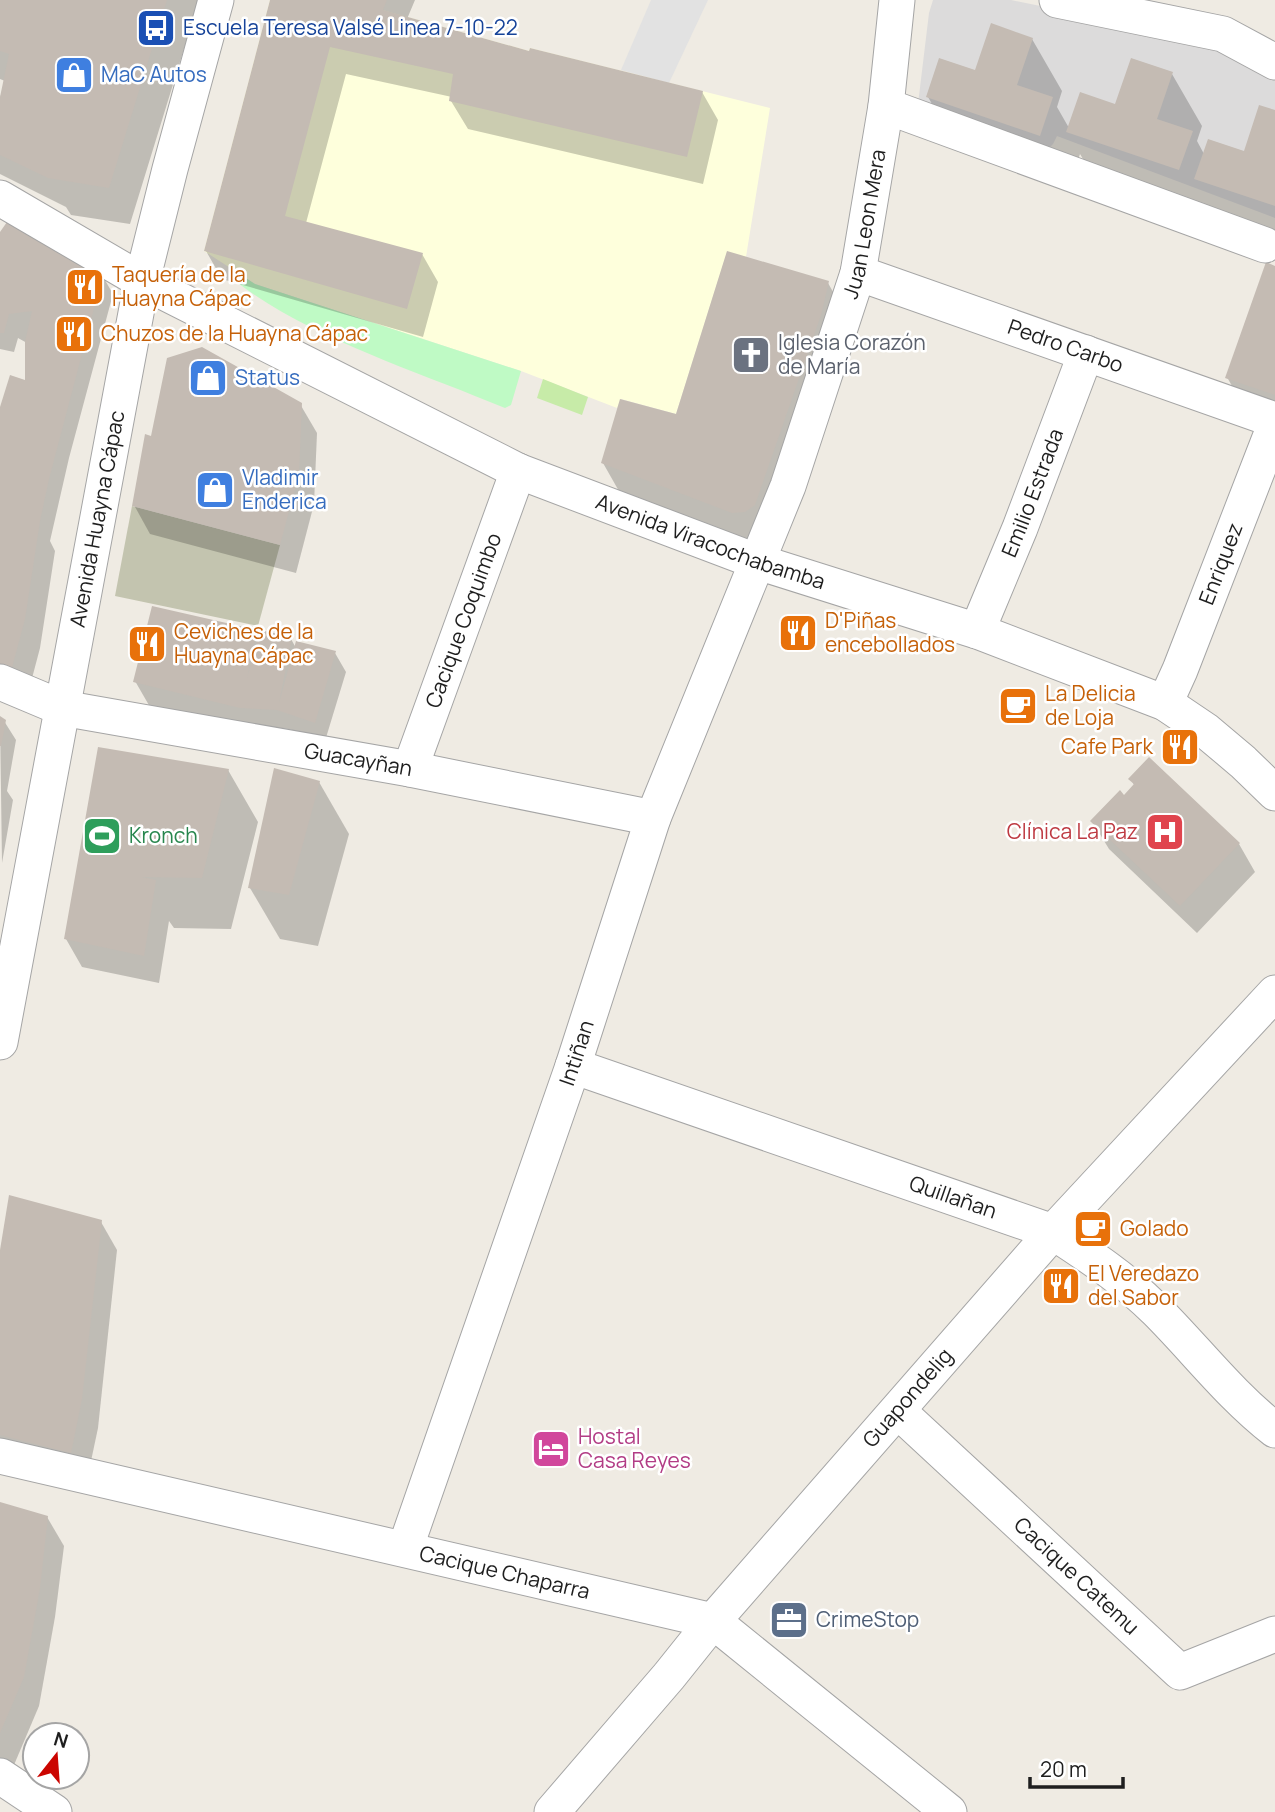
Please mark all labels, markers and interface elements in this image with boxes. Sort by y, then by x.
bus stop icon: Escuela Teresa Valsé Linea 7-10-22 [135,7,177,49]
place label: Escuela Teresa Valsé Linea 7-10-22 [183,13,518,41]
shop icon: MaC Autos [53,54,95,96]
place label: MaC Autos [101,60,207,88]
street label: Juan Leon Mera [836,147,892,302]
place label: Taquería de la Huayna Cápac [112,260,252,312]
restaurant icon: Taquería de la Huayna Cápac [64,266,106,308]
street label: Pedro Carbo [1004,312,1127,378]
restaurant icon: Chuzos de la Huayna Cápac [53,313,95,355]
place label: Chuzos de la Huayna Cápac [101,319,368,347]
place label: Iglesia Corazón de María [778,328,926,380]
church icon: Iglesia Corazón de María [730,334,772,376]
shop icon: Status [187,357,229,399]
place label: Status [235,363,300,391]
street label: Avenida Huayna Cápac [63,408,131,630]
street label: Emilio Estrada [994,424,1069,561]
place label: Vladimir Enderica [242,463,327,515]
shop icon: Vladimir Enderica [194,469,236,511]
street label: Avenida Viracochabamba [592,487,829,595]
street label: Enriquez [1192,519,1249,608]
street label: Cacique Coquimbo [418,529,507,712]
place label: D'Piñas encebollados [825,606,955,658]
restaurant icon: D'Piñas encebollados [777,612,819,654]
place label: Ceviches de la Huayna Cápac [174,617,314,669]
restaurant icon: Ceviches de la Huayna Cápac [126,623,168,665]
place label: La Delicia de Loja [1045,679,1136,731]
cafe icon: La Delicia de Loja [997,685,1039,727]
restaurant icon: Cafe Park [1159,726,1201,768]
place label: Cafe Park [1061,732,1154,760]
street label: Guacayñan [302,736,415,782]
hospital icon: Clínica La Paz [1144,811,1186,853]
sports icon: Kronch [81,815,123,857]
place label: Clínica La Paz [1007,817,1138,845]
place label: Kronch [129,821,198,849]
street label: Intiñan [552,1016,600,1089]
street label: Quillañan [906,1168,1001,1225]
cafe icon: Golado [1072,1208,1114,1250]
place label: Golado [1120,1214,1189,1242]
place label: El Veredazo del Sabor [1088,1259,1199,1311]
restaurant icon: El Veredazo del Sabor [1040,1265,1082,1307]
street label: Guapondelig [856,1342,958,1453]
place label: Hostal Casa Reyes [578,1422,691,1474]
hotel icon: Hostal Casa Reyes [530,1428,572,1470]
street label: Cacique Catemu [1008,1510,1146,1640]
street label: Cacique Chaparra [417,1539,593,1605]
office icon: CrimeStop [768,1599,810,1641]
place label: CrimeStop [816,1605,919,1633]
north arrow [21,1721,91,1791]
text: N [51,1725,71,1754]
scale bar [1030,1745,1123,1789]
text: 20 m [1040,1755,1087,1783]

